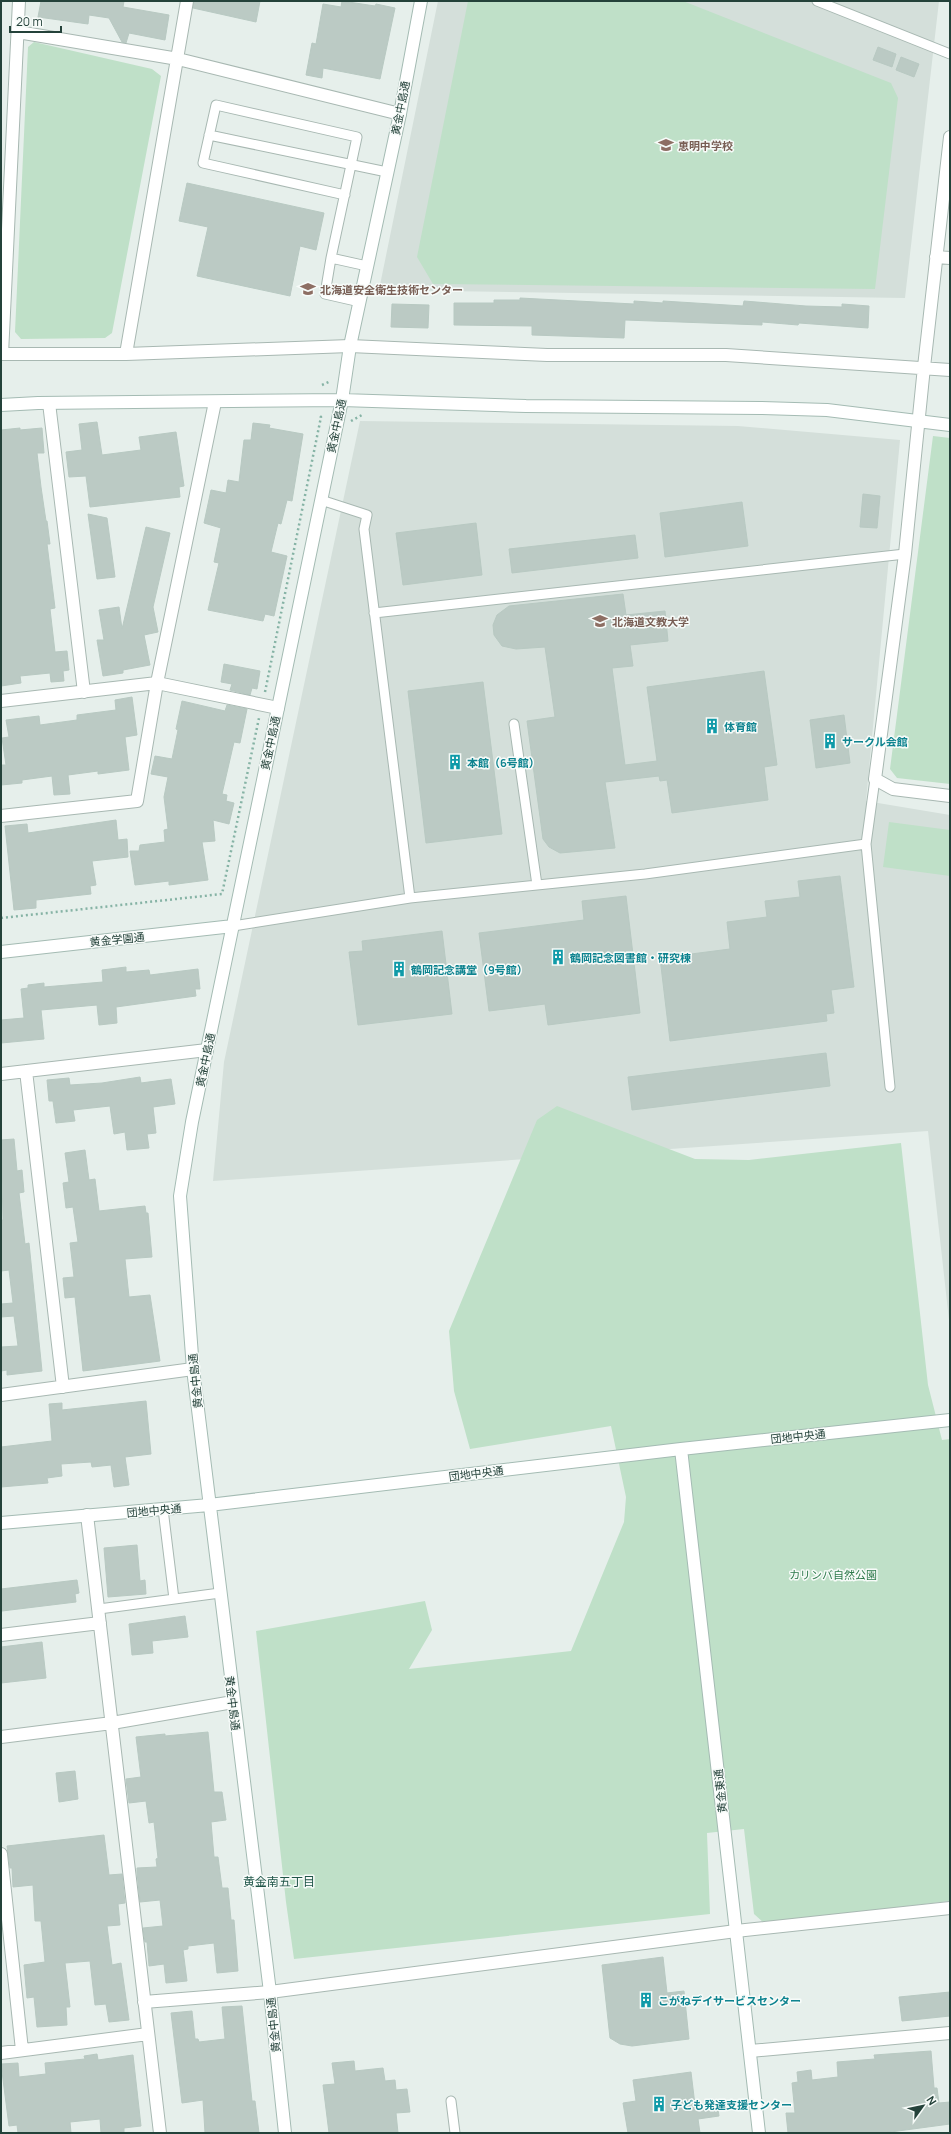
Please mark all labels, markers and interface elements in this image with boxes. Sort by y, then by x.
scale bar [10,8,61,34]
text: 20 m [16,13,43,30]
street label: 黄金中島通 [387,80,413,136]
school or university icon: 恵明中学校 [657,136,675,154]
place label: 恵明中学校 [678,138,733,153]
school or university icon: 北海道安全衛生技術センター [299,280,317,298]
place label: 北海道安全衛生技術センター [320,282,463,297]
street label: 黄金中島通 [323,398,349,454]
school or university icon: 北海道文教大学 [591,612,609,630]
place label: 北海道文教大学 [612,614,689,629]
street label: 黄金中島通 [257,715,283,771]
building icon: 体育館 [703,717,721,735]
place label: 体育館 [724,719,757,734]
building icon: サークル会館 [821,732,839,750]
place label: サークル会館 [842,734,908,749]
building icon: 本館（6号館） [446,753,464,771]
place label: 本館（6号館） [467,755,540,770]
street label: 黄金学園通 [89,929,145,949]
building icon: 鶴岡記念図書館・研究棟 [549,948,567,966]
place label: 鶴岡記念図書館・研究棟 [569,950,691,965]
building icon: 鶴岡記念講堂（9号館） [390,960,408,978]
place label: 鶴岡記念講堂（9号館） [410,962,528,977]
street label: 黄金中島通 [192,1032,218,1088]
street label: 黄金中島通 [185,1353,205,1409]
street label: 団地中央通 [770,1426,826,1446]
street label: 団地中央通 [448,1462,504,1484]
street label: 団地中央通 [126,1500,182,1520]
park label: カリンバ自然公園 [789,1567,877,1582]
street label: 黄金中島通 [222,1675,244,1731]
street label: 黄金東通 [710,1768,730,1814]
district label: 黄金南五丁目 [243,1873,315,1890]
building icon: こがねデイサービスセンター [637,1991,655,2009]
place label: こがねデイサービスセンター [658,1993,801,2008]
street label: 黄金中島通 [263,1997,283,2053]
north arrow [903,2086,943,2126]
text: N [923,2093,940,2108]
building icon: 子ども発達支援センター [650,2095,668,2113]
place label: 子ども発達支援センター [671,2097,792,2112]

